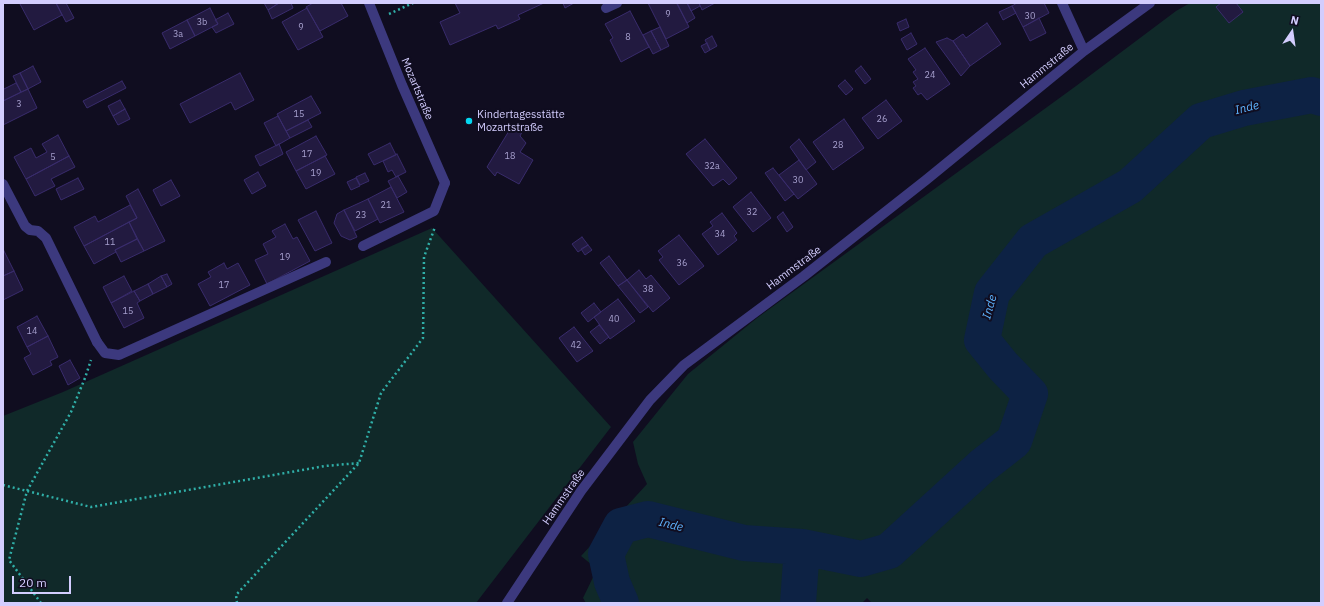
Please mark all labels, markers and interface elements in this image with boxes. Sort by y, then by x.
house number: 9 [665,9,671,19]
house number: 30 [1025,11,1035,21]
north arrow [1272,12,1312,52]
text: N [1289,13,1300,28]
house number: 3b [197,17,207,27]
house number: 9 [298,22,304,32]
house number: 3a [173,29,183,39]
house number: 8 [625,32,631,42]
street label: Hammstraße [1018,40,1076,92]
street label: Mozartstraße [398,56,436,122]
house number: 24 [925,70,935,80]
water label: Inde [1233,98,1261,118]
house number: 3 [16,99,22,109]
place label: Kindertagesstätte Mozartstraße [477,108,565,134]
house number: 15 [294,109,304,119]
house number: 26 [877,114,887,124]
marker: Kindertagesstätte Mozartstraße [464,116,474,126]
house number: 28 [833,140,843,150]
house number: 17 [302,149,312,159]
house number: 18 [505,151,515,161]
house number: 5 [50,152,56,162]
house number: 32a [704,161,720,171]
house number: 19 [311,168,321,178]
house number: 30 [793,175,803,185]
house number: 21 [381,200,391,210]
house number: 32 [747,207,757,217]
house number: 23 [356,210,366,220]
house number: 34 [715,229,725,239]
house number: 11 [105,237,115,247]
street label: Hammstraße [764,243,824,293]
house number: 19 [280,252,290,262]
house number: 36 [677,258,687,268]
house number: 17 [219,280,229,290]
house number: 38 [643,284,653,294]
water label: Inde [980,293,1000,321]
house number: 15 [123,306,133,316]
house number: 40 [609,314,619,324]
house number: 14 [27,326,37,336]
house number: 42 [571,340,581,350]
street label: Hammstraße [540,467,588,527]
water label: Inde [657,515,685,535]
scale bar [14,568,73,594]
text: 20 m [19,575,47,590]

